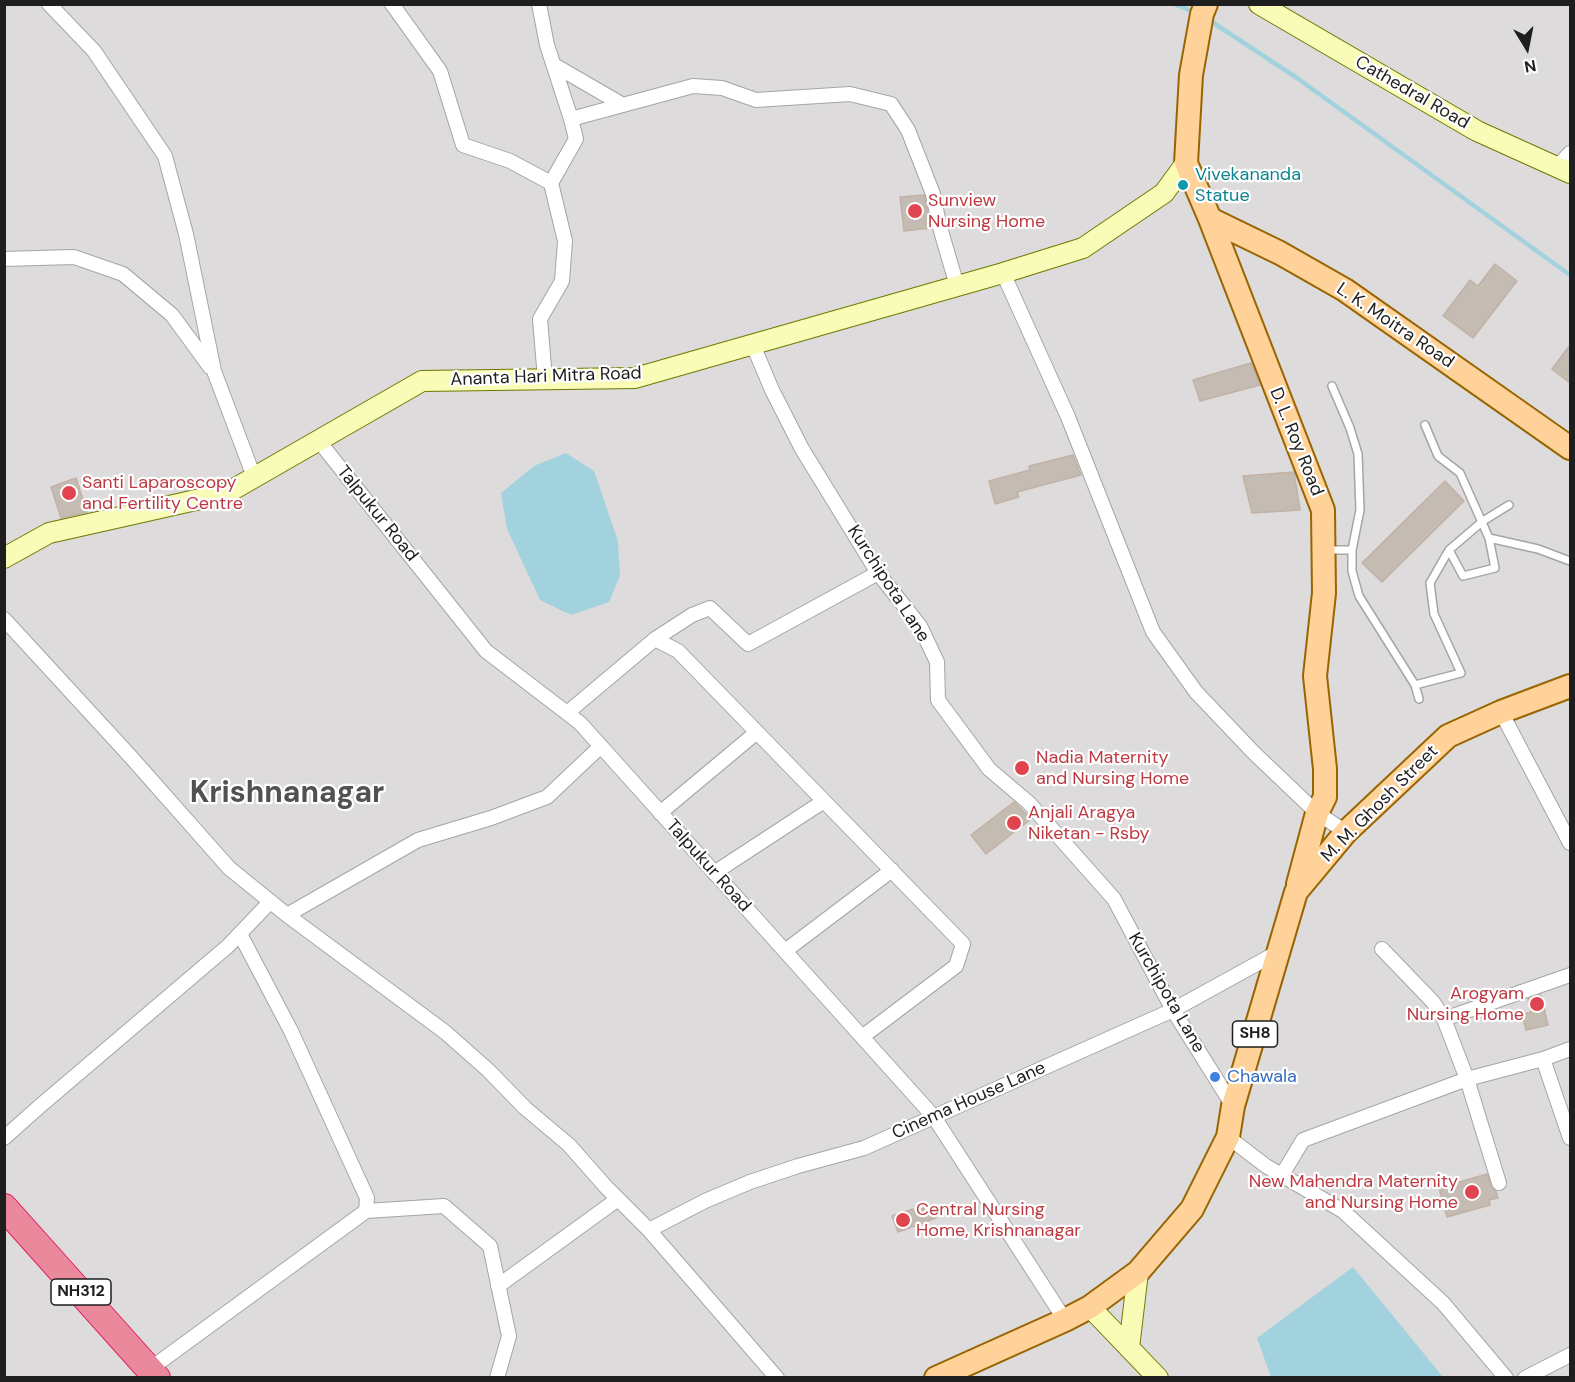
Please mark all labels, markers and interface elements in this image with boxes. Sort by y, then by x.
north arrow [1497,18,1557,78]
street label: Cathedral Road [1351,52,1473,134]
text: N [1523,55,1538,78]
place label: Vivekananda Statue [1195,164,1301,207]
marker: Vivekananda Statue [1176,178,1190,192]
place label: Sunview Nursing Home [928,190,1045,232]
marker: Sunview Nursing Home [906,202,924,220]
street label: L. K. Moitra Road [1332,279,1458,373]
street label: Ananta Hari Mitra Road [450,363,642,391]
street label: D. L. Roy Road [1264,385,1328,499]
street label: Talpukur Road [332,462,422,566]
place label: Santi Laparoscopy and Fertility Centre [82,472,243,514]
marker: Santi Laparoscopy and Fertility Centre [60,484,78,502]
street label: Kurchipota Lane [842,522,934,646]
street label: M. M. Ghosh Street [1317,741,1443,867]
place label: Nadia Maternity and Nursing Home [1036,747,1189,789]
marker: Nadia Maternity and Nursing Home [1013,759,1031,777]
district label: Krishnanagar [190,776,384,812]
place label: Anjali Aragya Niketan - Rsby [1028,802,1150,844]
marker: Anjali Aragya Niketan - Rsby [1005,814,1023,832]
street label: Talpukur Road [661,815,755,917]
street label: Kurchipota Lane [1123,929,1209,1057]
place label: Arogyam Nursing Home [1407,983,1524,1026]
marker: Arogyam Nursing Home [1528,995,1546,1013]
road number: SH8 [1232,1021,1278,1047]
street label: Cinema House Lane [889,1057,1049,1145]
place label: Chawala [1227,1066,1297,1088]
marker: Chawala [1208,1070,1222,1084]
place label: New Mahendra Maternity and Nursing Home [1249,1171,1458,1214]
marker: New Mahendra Maternity and Nursing Home [1463,1183,1481,1201]
place label: Central Nursing Home, Krishnanagar [916,1199,1081,1242]
marker: Central Nursing Home, Krishnanagar [894,1211,912,1229]
road number: NH312 [51,1279,111,1305]

